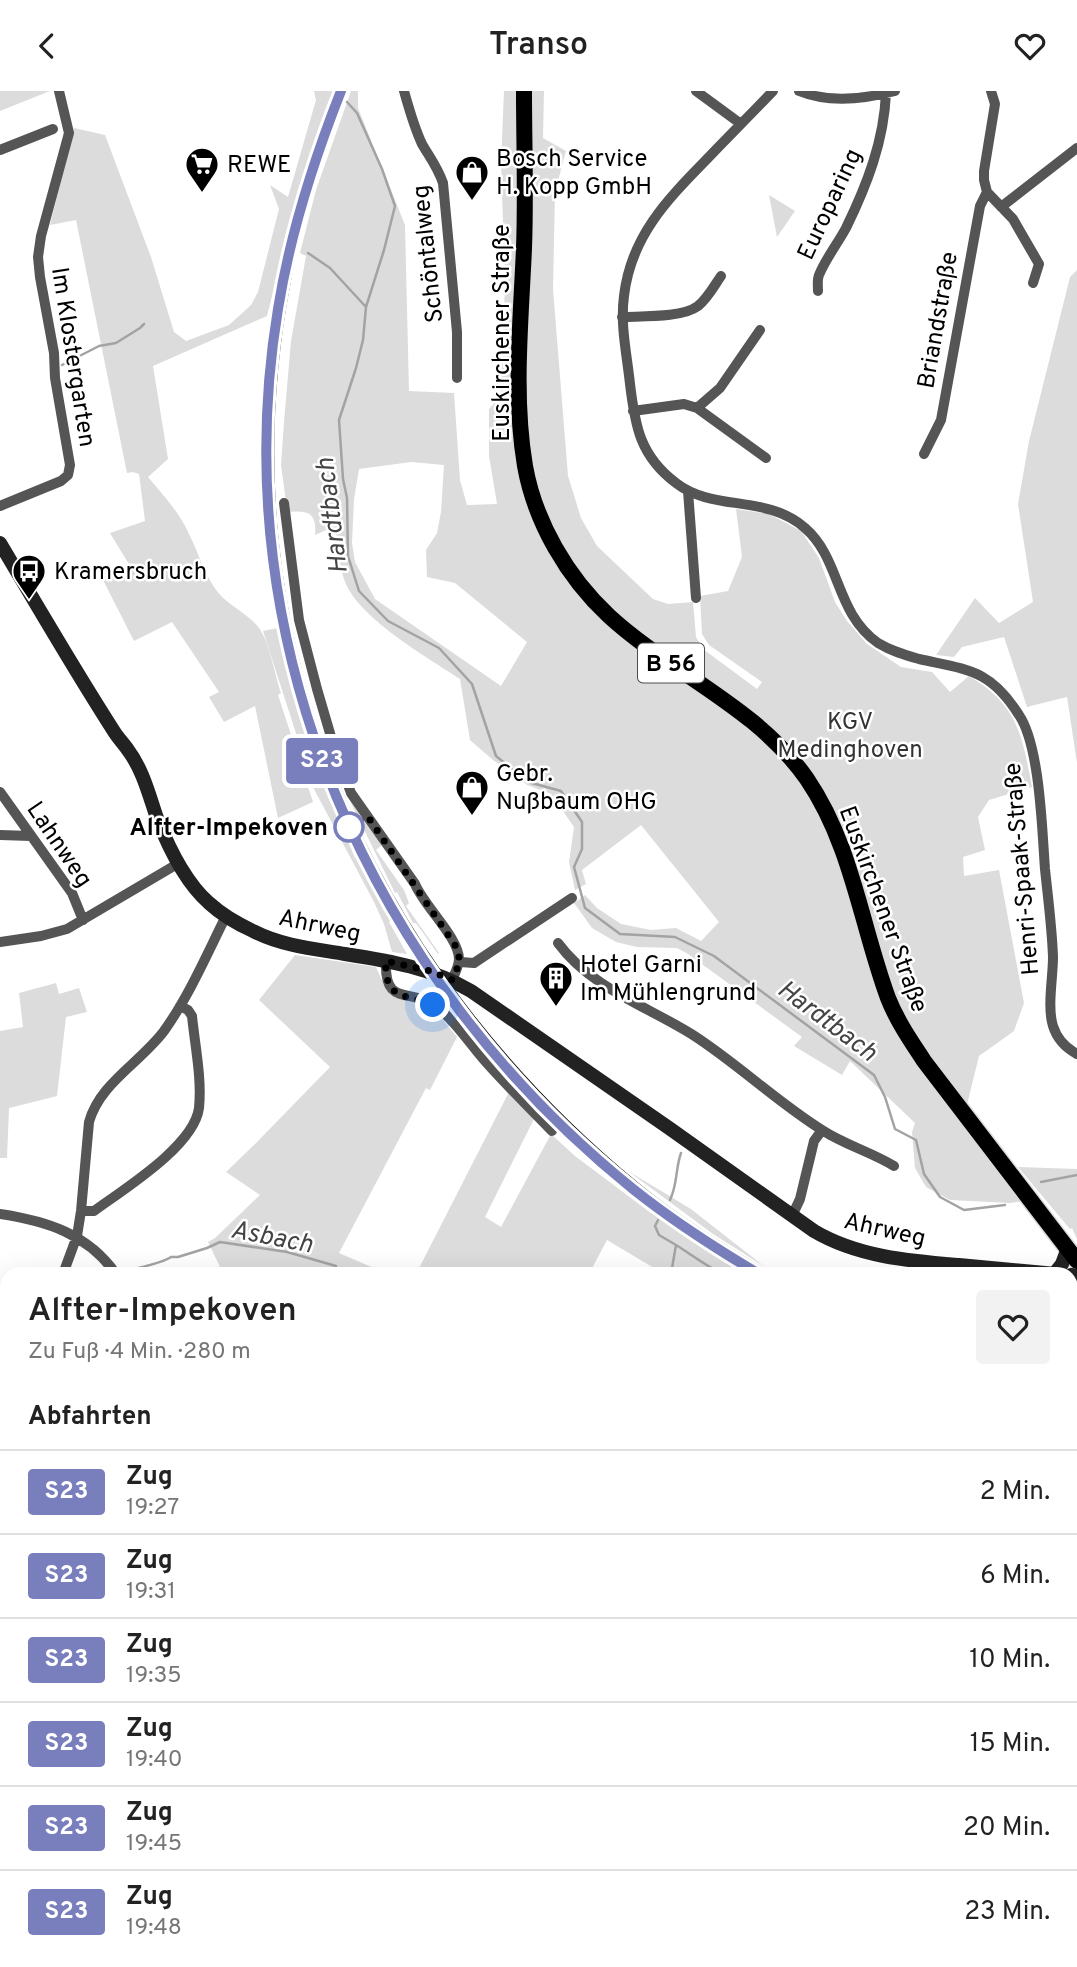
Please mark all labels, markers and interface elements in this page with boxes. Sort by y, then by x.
text: Transo [489,26,588,66]
icon: back [28,27,66,65]
icon: heart [1011,27,1049,65]
street label: Europaring [792,144,870,265]
supermarket icon: REWE [183,145,221,194]
place label: Bosch Service H. Kopp GmbH [496,145,652,203]
place label: REWE [227,151,291,181]
shop icon: Bosch Service H. Kopp GmbH [453,153,491,202]
street label: Schöntalweg [407,183,451,324]
street label: Euskirchener Straße [488,224,518,442]
street label: Briandstraße [912,250,966,391]
street label: Im Klostergarten [43,265,101,449]
water label: Hardtbach [310,456,357,576]
bus stop icon: Kramersbruch [10,552,48,601]
place label: Kramersbruch [54,558,207,588]
road number: B 56 [638,643,704,683]
park label: KGV Medinghoven [777,708,923,766]
line badge: S23 [282,738,362,784]
text: S23 [300,746,344,776]
place label: Gebr. Nußbaum OHG [496,760,657,818]
street label: Henri-Spaak-Straße [999,761,1047,976]
shop icon: Gebr. Nußbaum OHG [453,768,491,817]
street label: Lahnweg [19,797,98,894]
street label: Euskirchener Straße [831,802,933,1017]
marker: Alfter-Impekoven [334,812,364,842]
place label: Alfter-Impekoven [130,814,328,844]
street label: Ahrweg [276,904,363,950]
place label: Hotel Garni Im Mühlengrund [580,951,756,1009]
building icon: Hotel Garni Im Mühlengrund [537,959,575,1008]
water label: Hardtbach [770,974,883,1070]
your location [415,987,450,1022]
street label: Ahrweg [841,1207,928,1255]
water label: Asbach [228,1214,315,1263]
button: heart [976,1290,1050,1364]
text: Alfter-Impekoven [28,1291,297,1333]
text: Zu Fuß · 4 Min. · 280 m [28,1338,251,1367]
text: Abfahrten [28,1401,152,1434]
text: Zug [126,1461,173,1494]
text: 2 Min. [980,1476,1050,1509]
text: S23 [45,1477,88,1507]
text: 19:27 [126,1494,179,1523]
text: Zug [126,1545,173,1578]
text: 6 Min. [980,1560,1050,1593]
text: S23 [45,1561,88,1591]
text: 19:31 [126,1578,176,1607]
text: Zug [126,1629,173,1662]
text: 10 Min. [969,1644,1050,1677]
text: S23 [45,1645,88,1675]
text: 19:35 [126,1662,182,1691]
text: Zug [126,1713,173,1746]
text: 15 Min. [970,1728,1050,1761]
text: S23 [45,1729,88,1759]
text: 19:40 [126,1746,183,1775]
text: Zug [126,1797,173,1830]
text: 20 Min. [963,1812,1050,1845]
text: S23 [45,1813,88,1843]
text: 19:45 [126,1830,182,1859]
text: Zug [126,1881,173,1914]
text: 23 Min. [964,1896,1050,1929]
text: S23 [45,1897,88,1927]
text: 19:48 [126,1914,182,1943]

